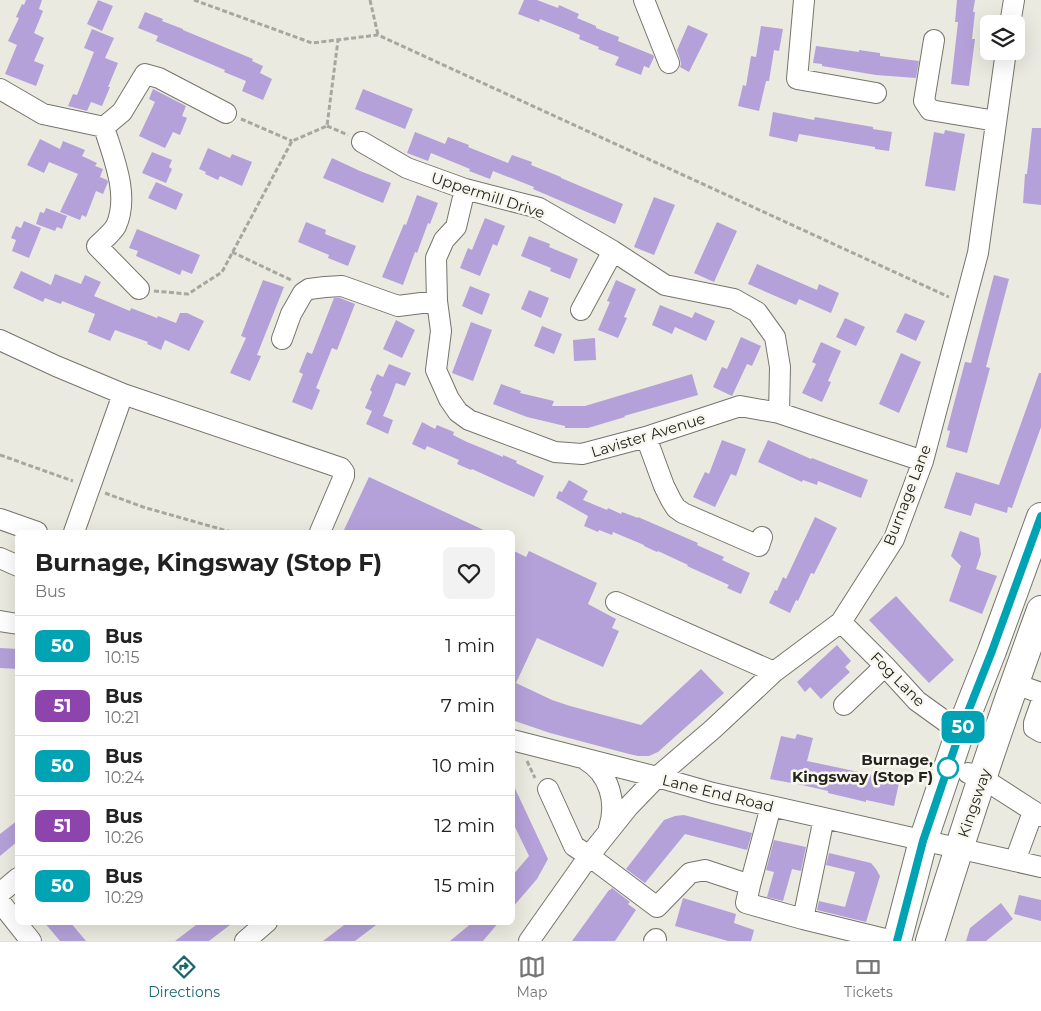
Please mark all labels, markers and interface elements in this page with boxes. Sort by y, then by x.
map controls [980,15,1025,60]
button: layers [980,15,1025,60]
street label: Uppermill Drive [429,168,547,222]
street label: Lavister Avenue [589,409,707,461]
street label: Burnage Lane [879,442,935,548]
button: heart [443,547,495,599]
text: Burnage, Kingsway (Stop F) [35,548,382,577]
text: Bus [35,582,66,601]
text: Bus [105,625,143,648]
text: 1 min [445,634,495,657]
text: 50 [51,635,74,657]
text: 10:15 [105,648,140,667]
street label: Fog Lane [867,648,929,710]
text: Bus [105,685,143,708]
text: 7 min [441,694,495,717]
text: 51 [54,695,71,717]
text: 10:21 [105,708,140,727]
line badge: 50 [940,711,986,743]
text: 50 [952,716,974,738]
text: Bus [105,745,143,768]
place label: Burnage, Kingsway (Stop F) [792,750,933,786]
text: 10 min [432,754,495,777]
text: 50 [51,755,74,777]
marker: Burnage, Kingsway (Stop F) [937,757,959,779]
street label: Kingsway [953,765,995,840]
text: 10:24 [105,768,144,787]
street label: Lane End Road [660,770,776,816]
text: Bus [105,805,143,828]
text: 12 min [434,814,495,837]
text: 51 [54,815,71,837]
text: 10:26 [105,828,144,847]
text: Bus [105,865,143,888]
text: 15 min [434,874,495,897]
text: 50 [51,875,74,897]
text: 10:29 [105,888,144,907]
tab: Directions [148,953,220,1001]
tab: Map [516,953,548,1001]
tab: Tickets [844,953,893,1001]

